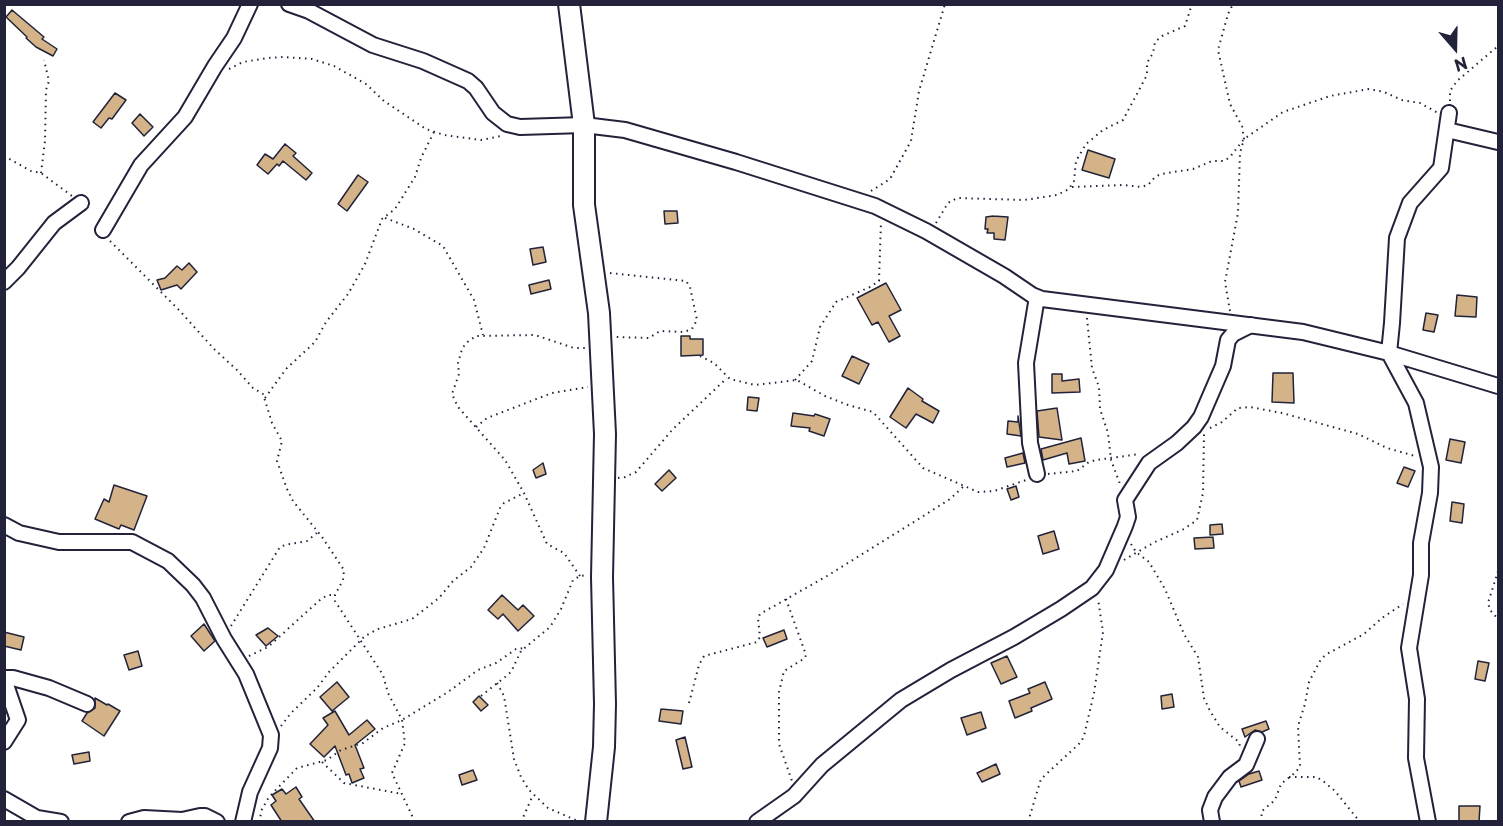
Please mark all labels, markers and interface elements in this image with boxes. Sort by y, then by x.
north arrow [1425,18,1485,78]
text: N [1451,51,1471,78]

